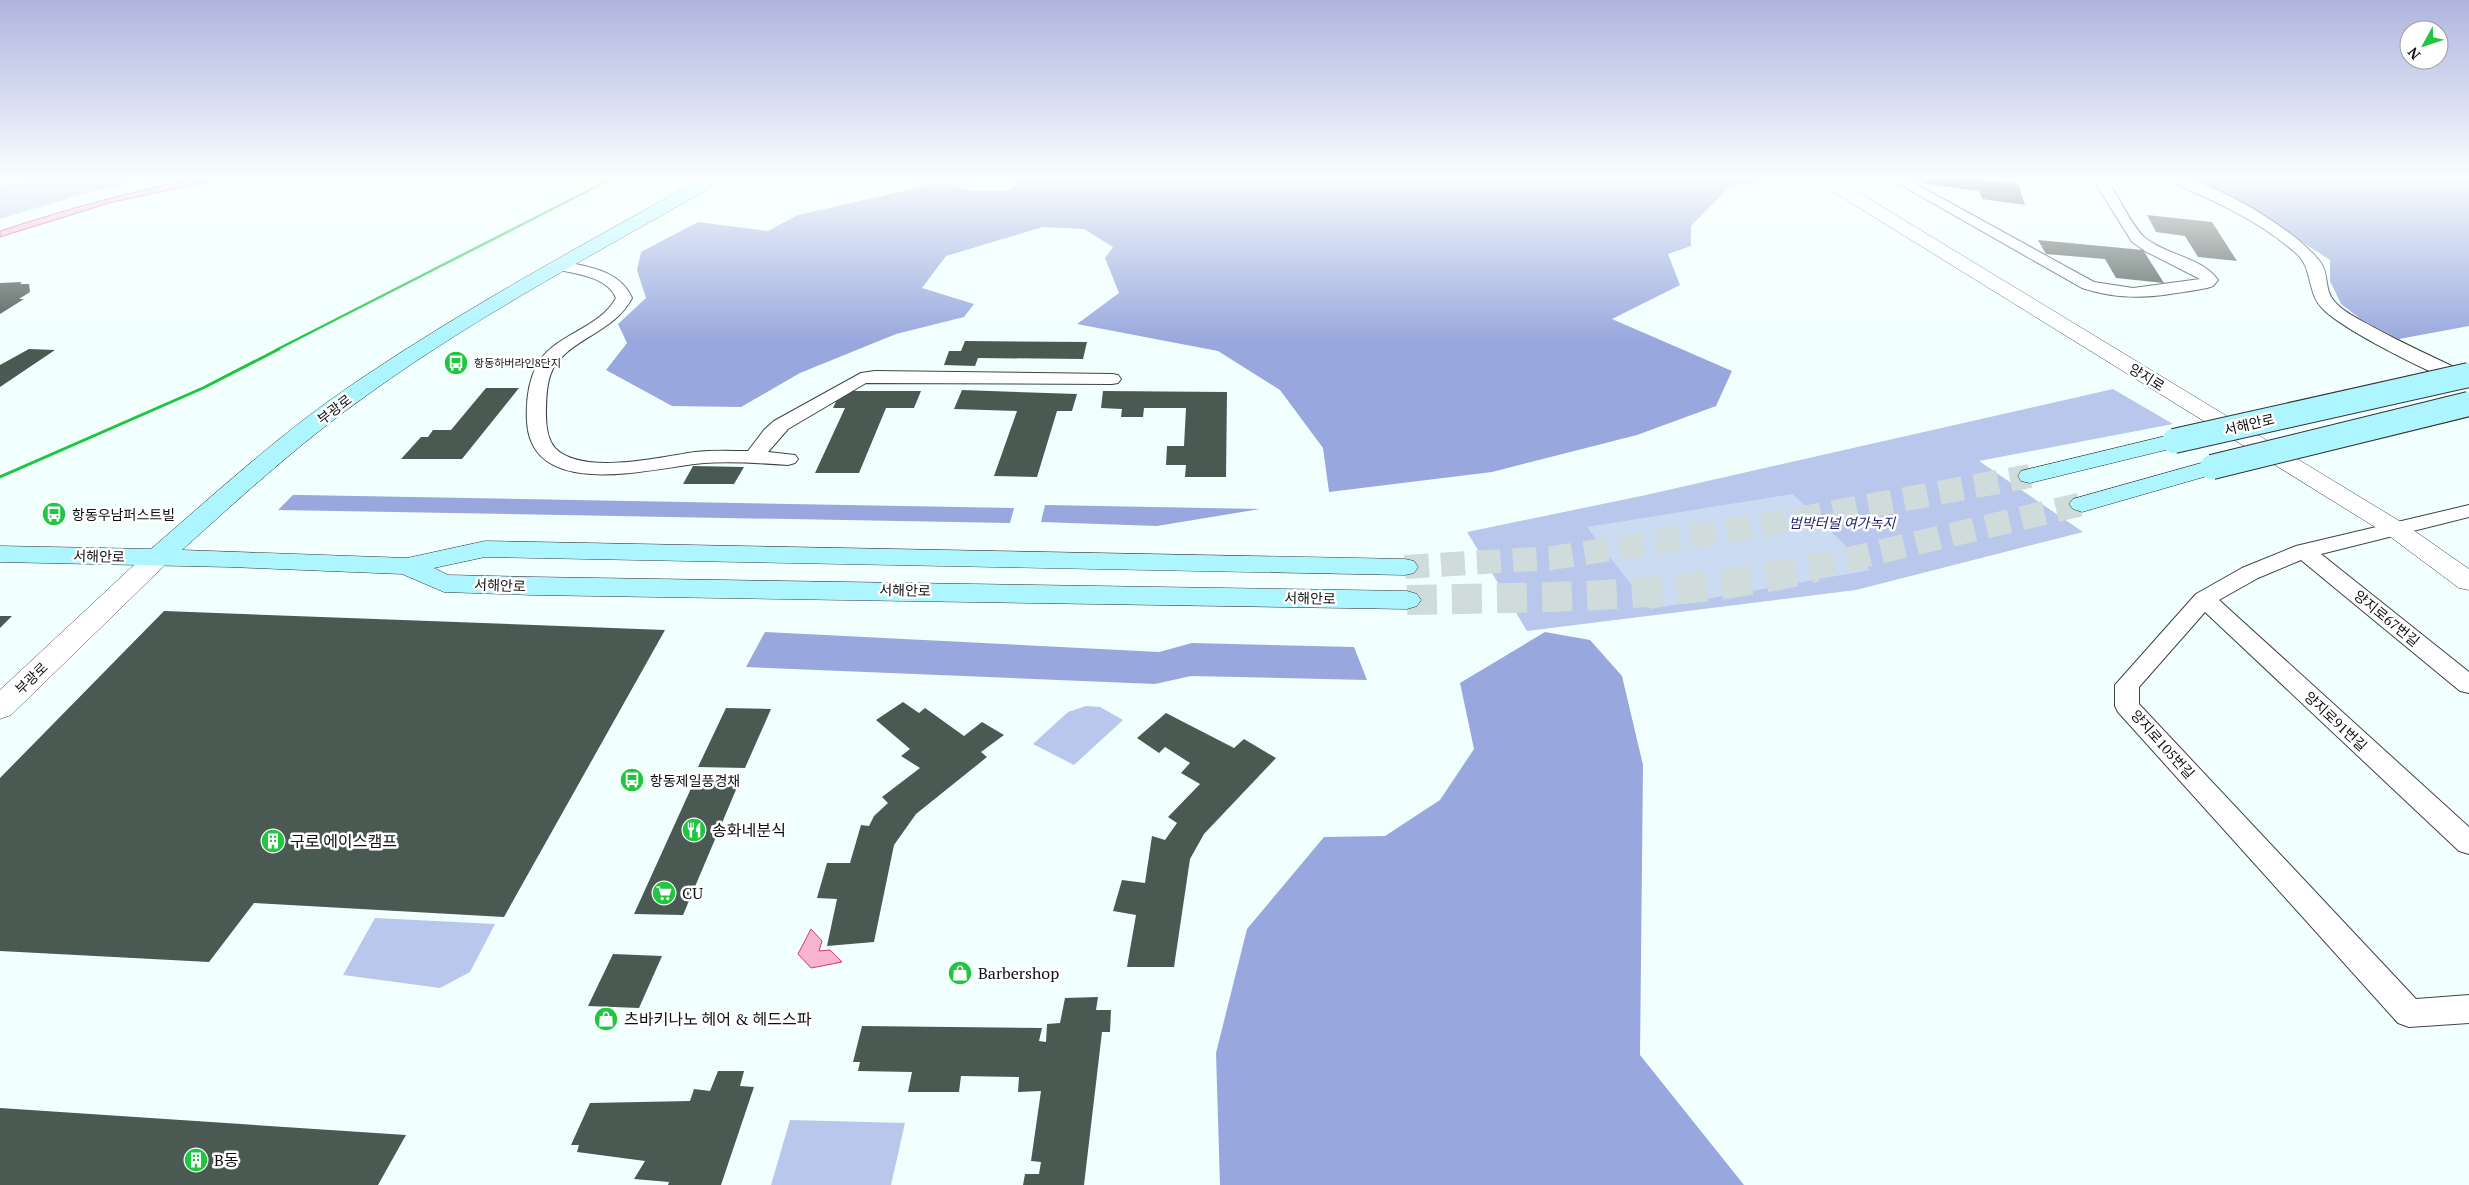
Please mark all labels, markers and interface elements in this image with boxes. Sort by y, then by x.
north arrow [2399,20,2449,70]
text: N [2403,43,2424,64]
bus stop icon: 항동하버라인8단지 [443,350,469,376]
place label: 항동하버라인8단지 [474,356,561,370]
street label: 양지로 [2126,359,2169,395]
street label: 부광로 [313,390,355,428]
street label: 서해안로 [2222,409,2276,439]
bus stop icon: 항동우남퍼스트빌 [41,501,67,527]
place label: 항동우남퍼스트빌 [72,505,175,524]
park label: 범박터널 여가녹지 [1789,513,1896,532]
street label: 서해안로 [73,546,125,566]
street label: 서해안로 [474,575,526,595]
street label: 서해안로 [879,580,931,600]
street label: 양지로67번길 [2350,586,2424,650]
street label: 서해안로 [1284,588,1336,608]
street label: 부광로 [11,658,52,698]
street label: 양지로91번길 [2301,687,2371,755]
street label: 양지로105번길 [2127,705,2199,783]
bus stop icon: 항동제일풍경채 [619,767,645,793]
place label: 항동제일풍경채 [650,771,740,790]
restaurant icon: 송화네분식 [681,817,707,843]
place label: 송화네분식 [712,819,786,841]
building icon: 구로 에이스캠프 [260,828,286,854]
place label: 구로 에이스캠프 [290,830,397,852]
supermarket icon: CU [651,880,677,906]
place label: CU [682,882,703,904]
shop icon: Barbershop [947,960,973,986]
place label: Barbershop [978,962,1059,984]
shop icon: 츠바키나노 헤어 & 헤드스파 [593,1006,619,1032]
place label: 츠바키나노 헤어 & 헤드스파 [624,1008,812,1030]
building icon: B동 [183,1147,209,1173]
place label: B동 [214,1149,239,1171]

